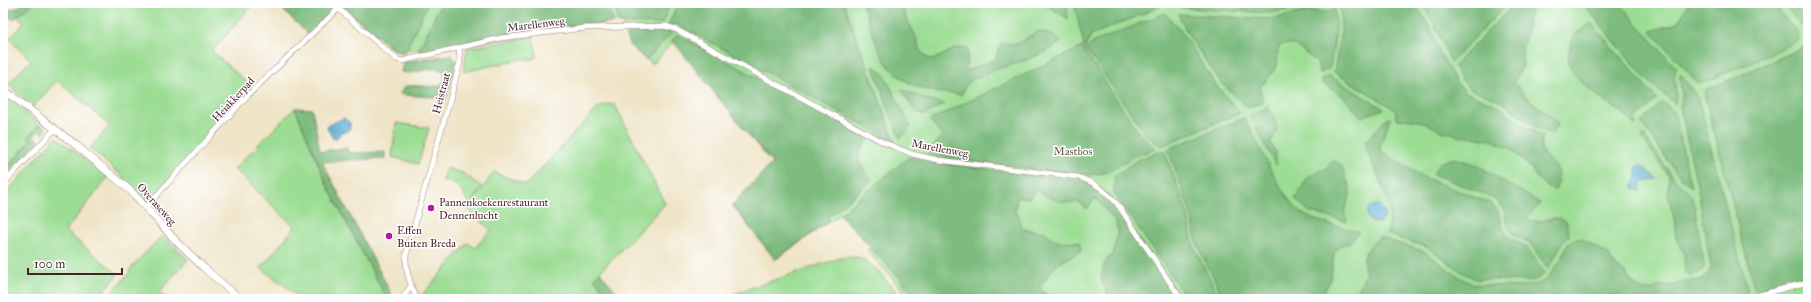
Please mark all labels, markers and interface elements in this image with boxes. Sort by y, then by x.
street label: Marellenweg [507,14,566,34]
street label: Heistraat [430,71,453,115]
street label: Heiakkerpad [209,74,258,124]
street label: Marellenweg [910,137,970,161]
park label: Mastbos [1054,145,1092,158]
street label: Overaseweg [134,181,180,229]
place label: Pannenkoekenrestaurant Dennenlucht [439,196,549,222]
marker: Pannenkoekenrestaurant Dennenlucht [426,203,436,213]
place label: Effen Buiten Breda [397,224,456,250]
marker: Effen Buiten Breda [384,231,394,241]
scale bar [28,250,122,276]
text: 100 m [34,257,65,271]

